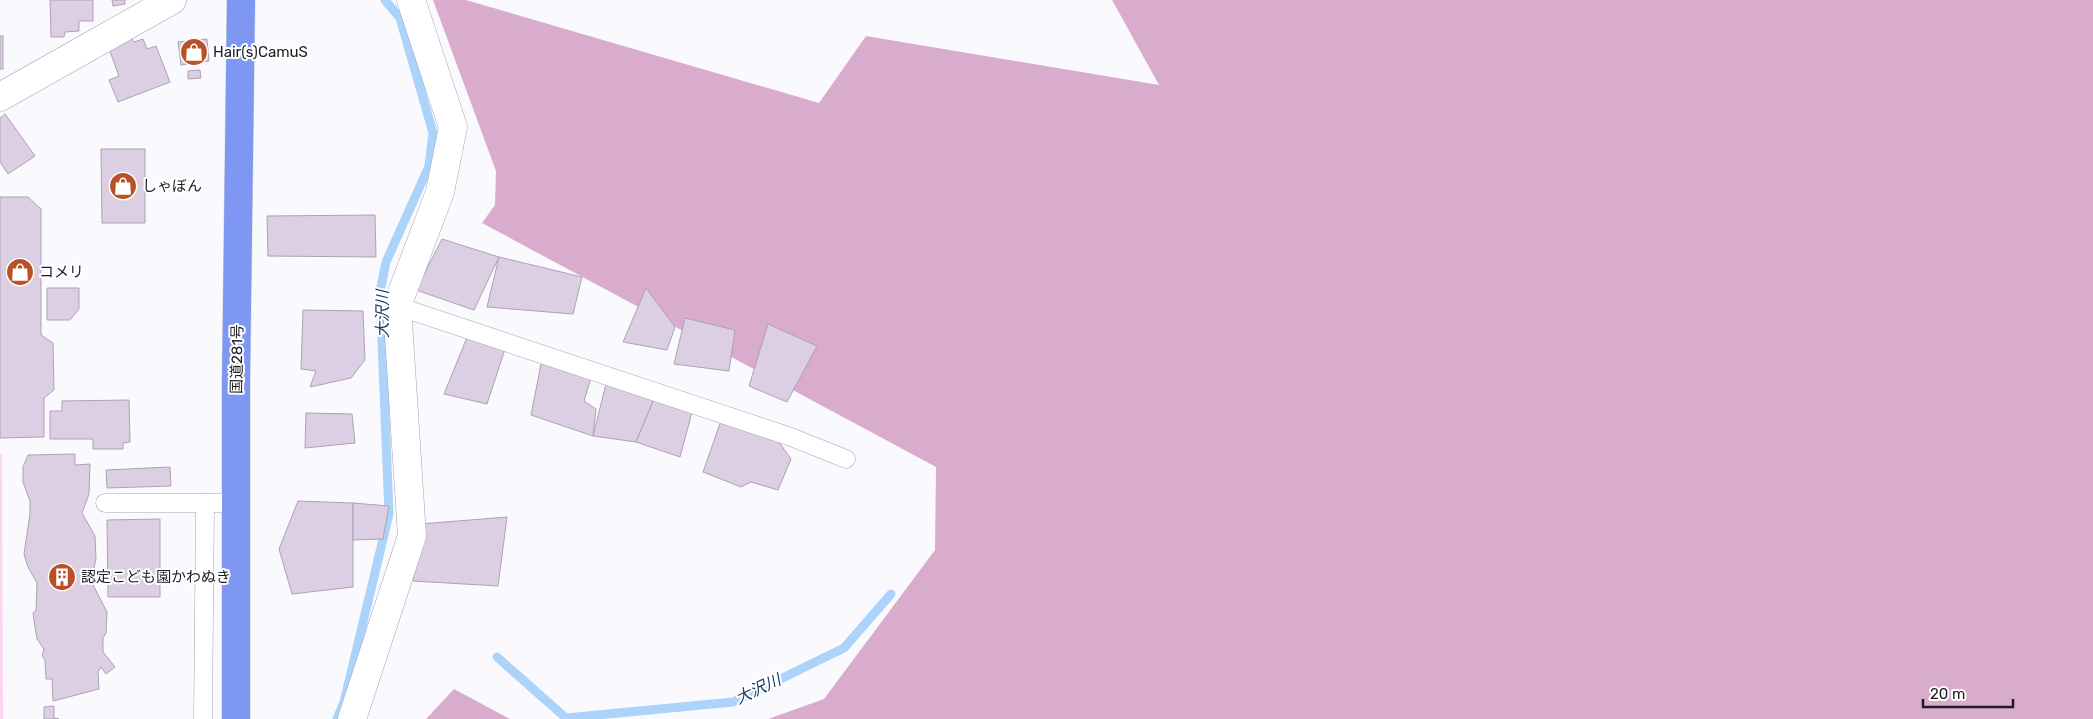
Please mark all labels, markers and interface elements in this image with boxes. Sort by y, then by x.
shop icon: Hair(s)CamuS [179,37,209,67]
place label: Hair(s)CamuS [213,43,308,61]
shop icon: しゃぼん [108,171,138,201]
place label: しゃぼん [142,177,202,195]
shop icon: コメリ [5,257,35,287]
place label: コメリ [39,263,84,281]
water label: 大沢川 [373,288,392,338]
street label: 国道281号 [227,324,247,394]
building icon: 認定こども園かわぬき [47,562,77,592]
place label: 認定こども園かわぬき [81,568,231,586]
water label: 大沢川 [732,669,786,708]
scale bar [1923,676,2013,708]
text: 20 m [1930,685,1965,703]

